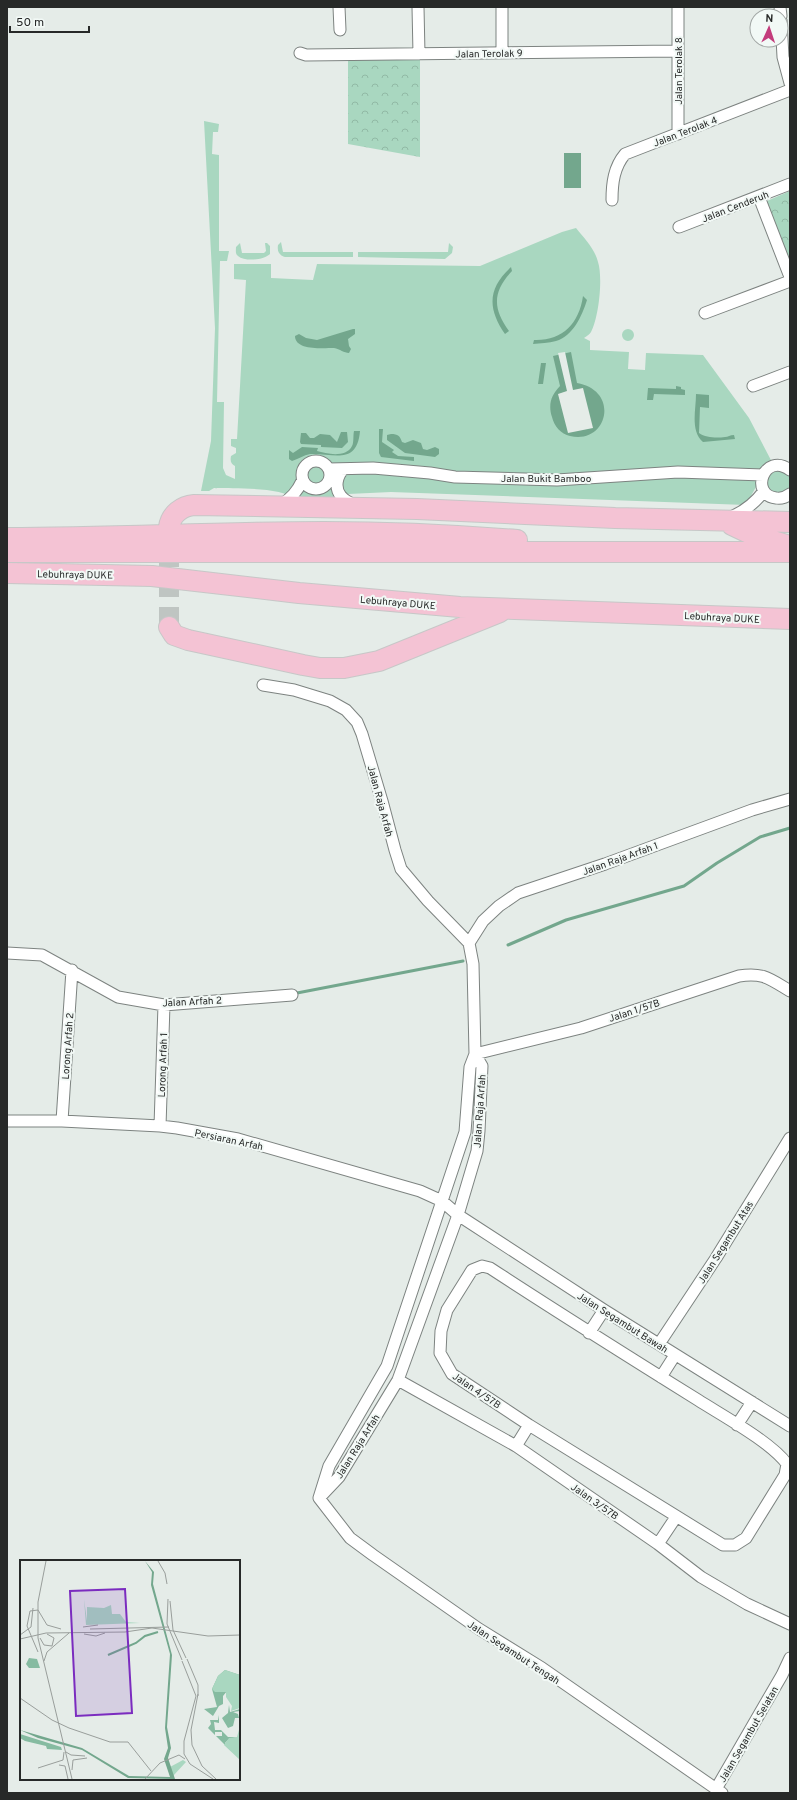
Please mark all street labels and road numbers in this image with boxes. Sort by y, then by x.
street label: Jalan Terolak 8 [673,37,686,105]
street label: Jalan Terolak 9 [455,47,523,62]
street label: Jalan Terolak 4 [652,114,719,151]
street label: Jalan Cenderuh [700,189,771,226]
street label: Jalan Bukit Bamboo [501,473,592,486]
street label: Lebuhraya DUKE [37,568,113,583]
street label: Lebuhraya DUKE [359,594,436,613]
street label: Lebuhraya DUKE [684,610,760,627]
street label: Jalan Raja Arfah [364,764,395,839]
street label: Jalan Raja Arfah 1 [581,840,660,879]
street label: Jalan Arfah 2 [162,994,222,1011]
street label: Jalan 1/57B [607,997,662,1026]
street label: Lorong Arfah 2 [60,1012,77,1080]
street label: Lorong Arfah 1 [156,1033,171,1098]
street label: Jalan Raja Arfah [471,1074,490,1148]
street label: Persiaran Arfah [193,1127,264,1154]
street label: Jalan Segambut Atas [696,1199,757,1286]
street label: Jalan Segambut Bawah [574,1290,670,1357]
street label: Jalan 4/57B [449,1370,503,1412]
street label: Jalan Raja Arfah [333,1412,383,1481]
street label: Jalan 3/57B [568,1481,620,1523]
street label: Jalan Segambut Tengah [465,1619,562,1688]
street label: Jalan Segambut Selatan [717,1684,782,1785]

